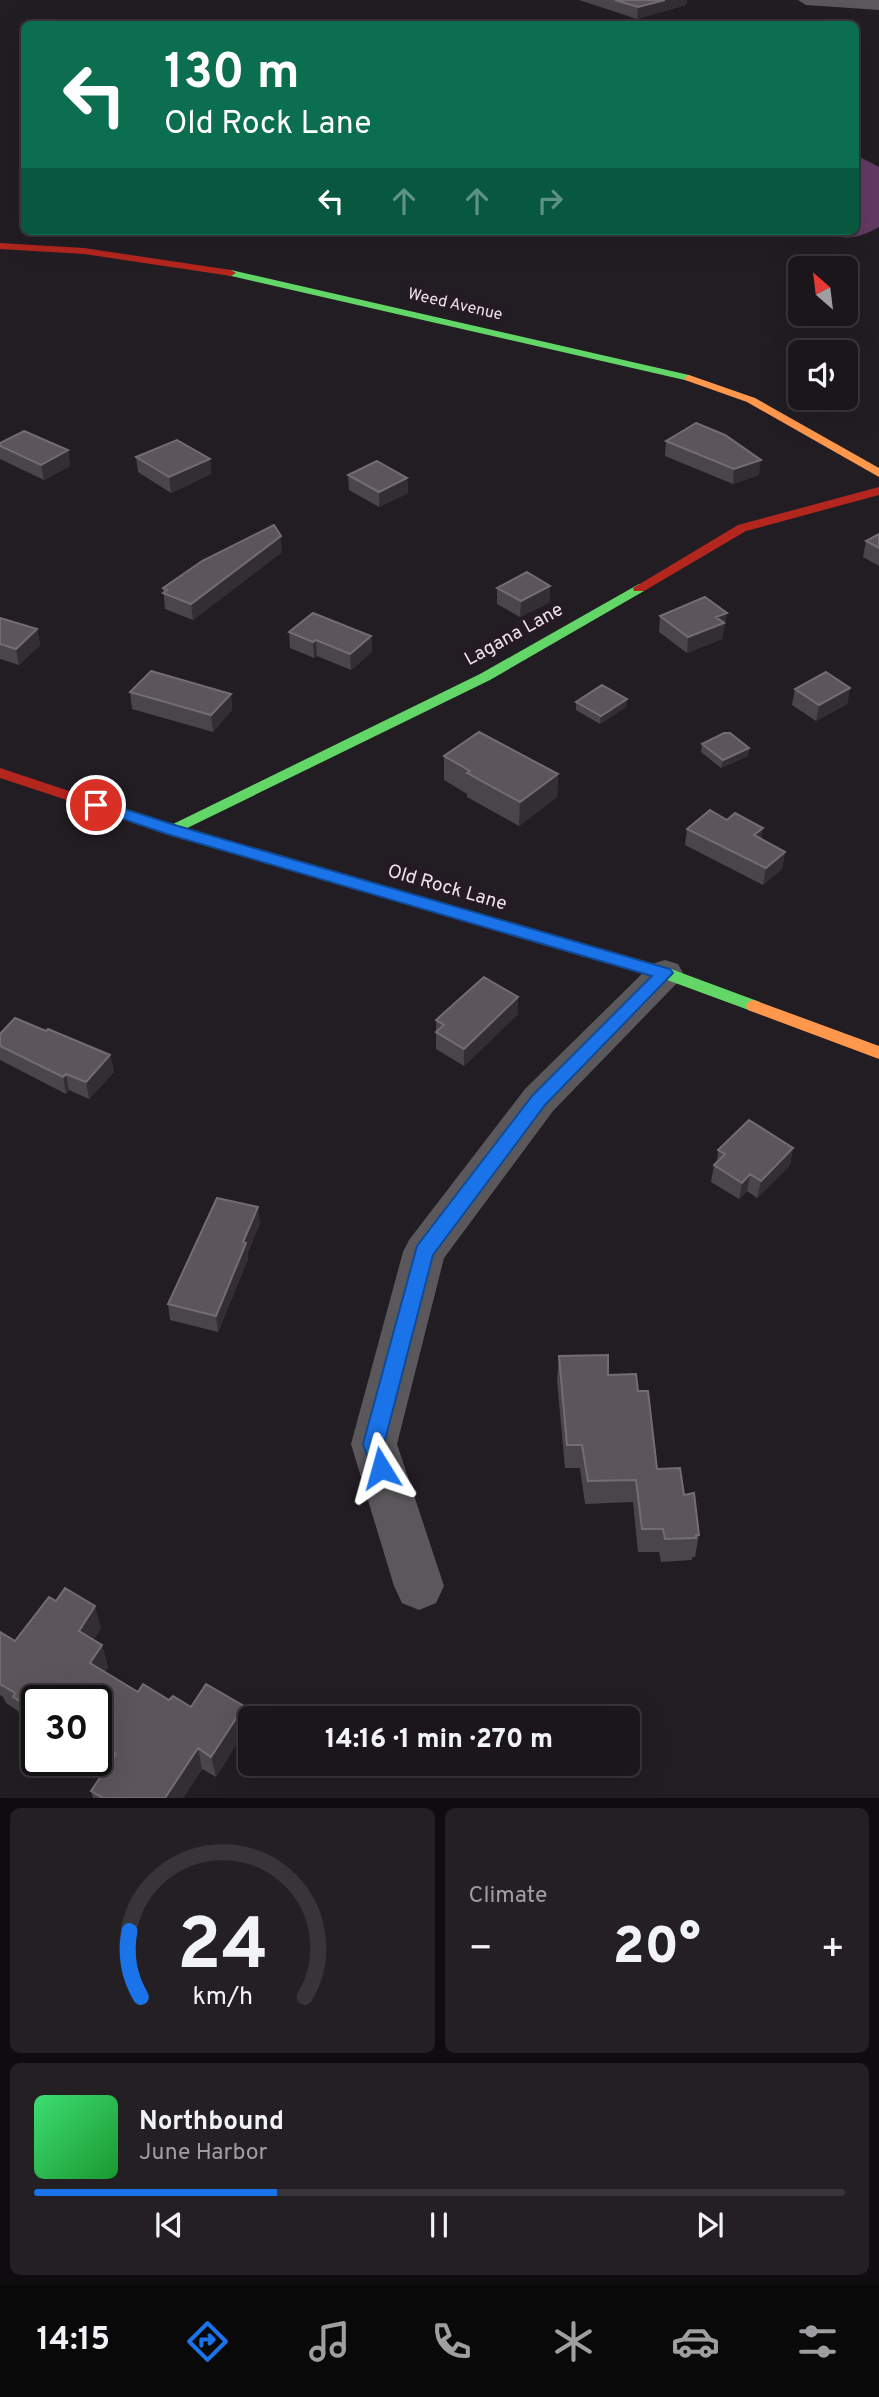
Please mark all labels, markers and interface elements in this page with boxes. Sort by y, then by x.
text: 130 m [164,44,300,106]
icon: left [49,49,140,140]
text: Old Rock Lane [164,105,371,145]
icon: left [312,182,350,220]
icon: ahead [385,182,423,220]
icon: ahead [458,182,496,220]
icon: right [531,182,569,220]
north arrow [788,256,858,326]
map controls [788,256,858,410]
street label: Weed Avenue [406,284,504,326]
button: sound [788,340,858,410]
street label: Lagana Lane [460,598,568,672]
pin [66,775,126,835]
icon: arrive [77,786,115,824]
street label: Old Rock Lane [384,859,510,917]
position arrow [344,1431,418,1505]
speed limit sign: 30 [21,1685,112,1776]
text: 14:16 · 1 min · 270 m [325,1724,553,1757]
text: Climate [469,1882,547,1911]
text: 24 [177,1903,268,1995]
text: 20° [613,1916,701,1982]
text: − [469,1926,493,1975]
text: + [820,1926,845,1975]
text: km/h [192,1981,253,2013]
text: Northbound [139,2106,284,2139]
text: June Harbor [139,2139,267,2168]
icon: previous [150,2206,188,2244]
icon: pause [420,2206,458,2244]
icon: next [691,2206,729,2244]
icon: directions [183,2317,232,2366]
icon: music [305,2317,354,2366]
icon: phone [427,2317,476,2366]
icon: climate [549,2317,598,2366]
icon: car [671,2317,720,2366]
icon: filters [793,2317,842,2366]
text: 14:15 [37,2321,110,2361]

